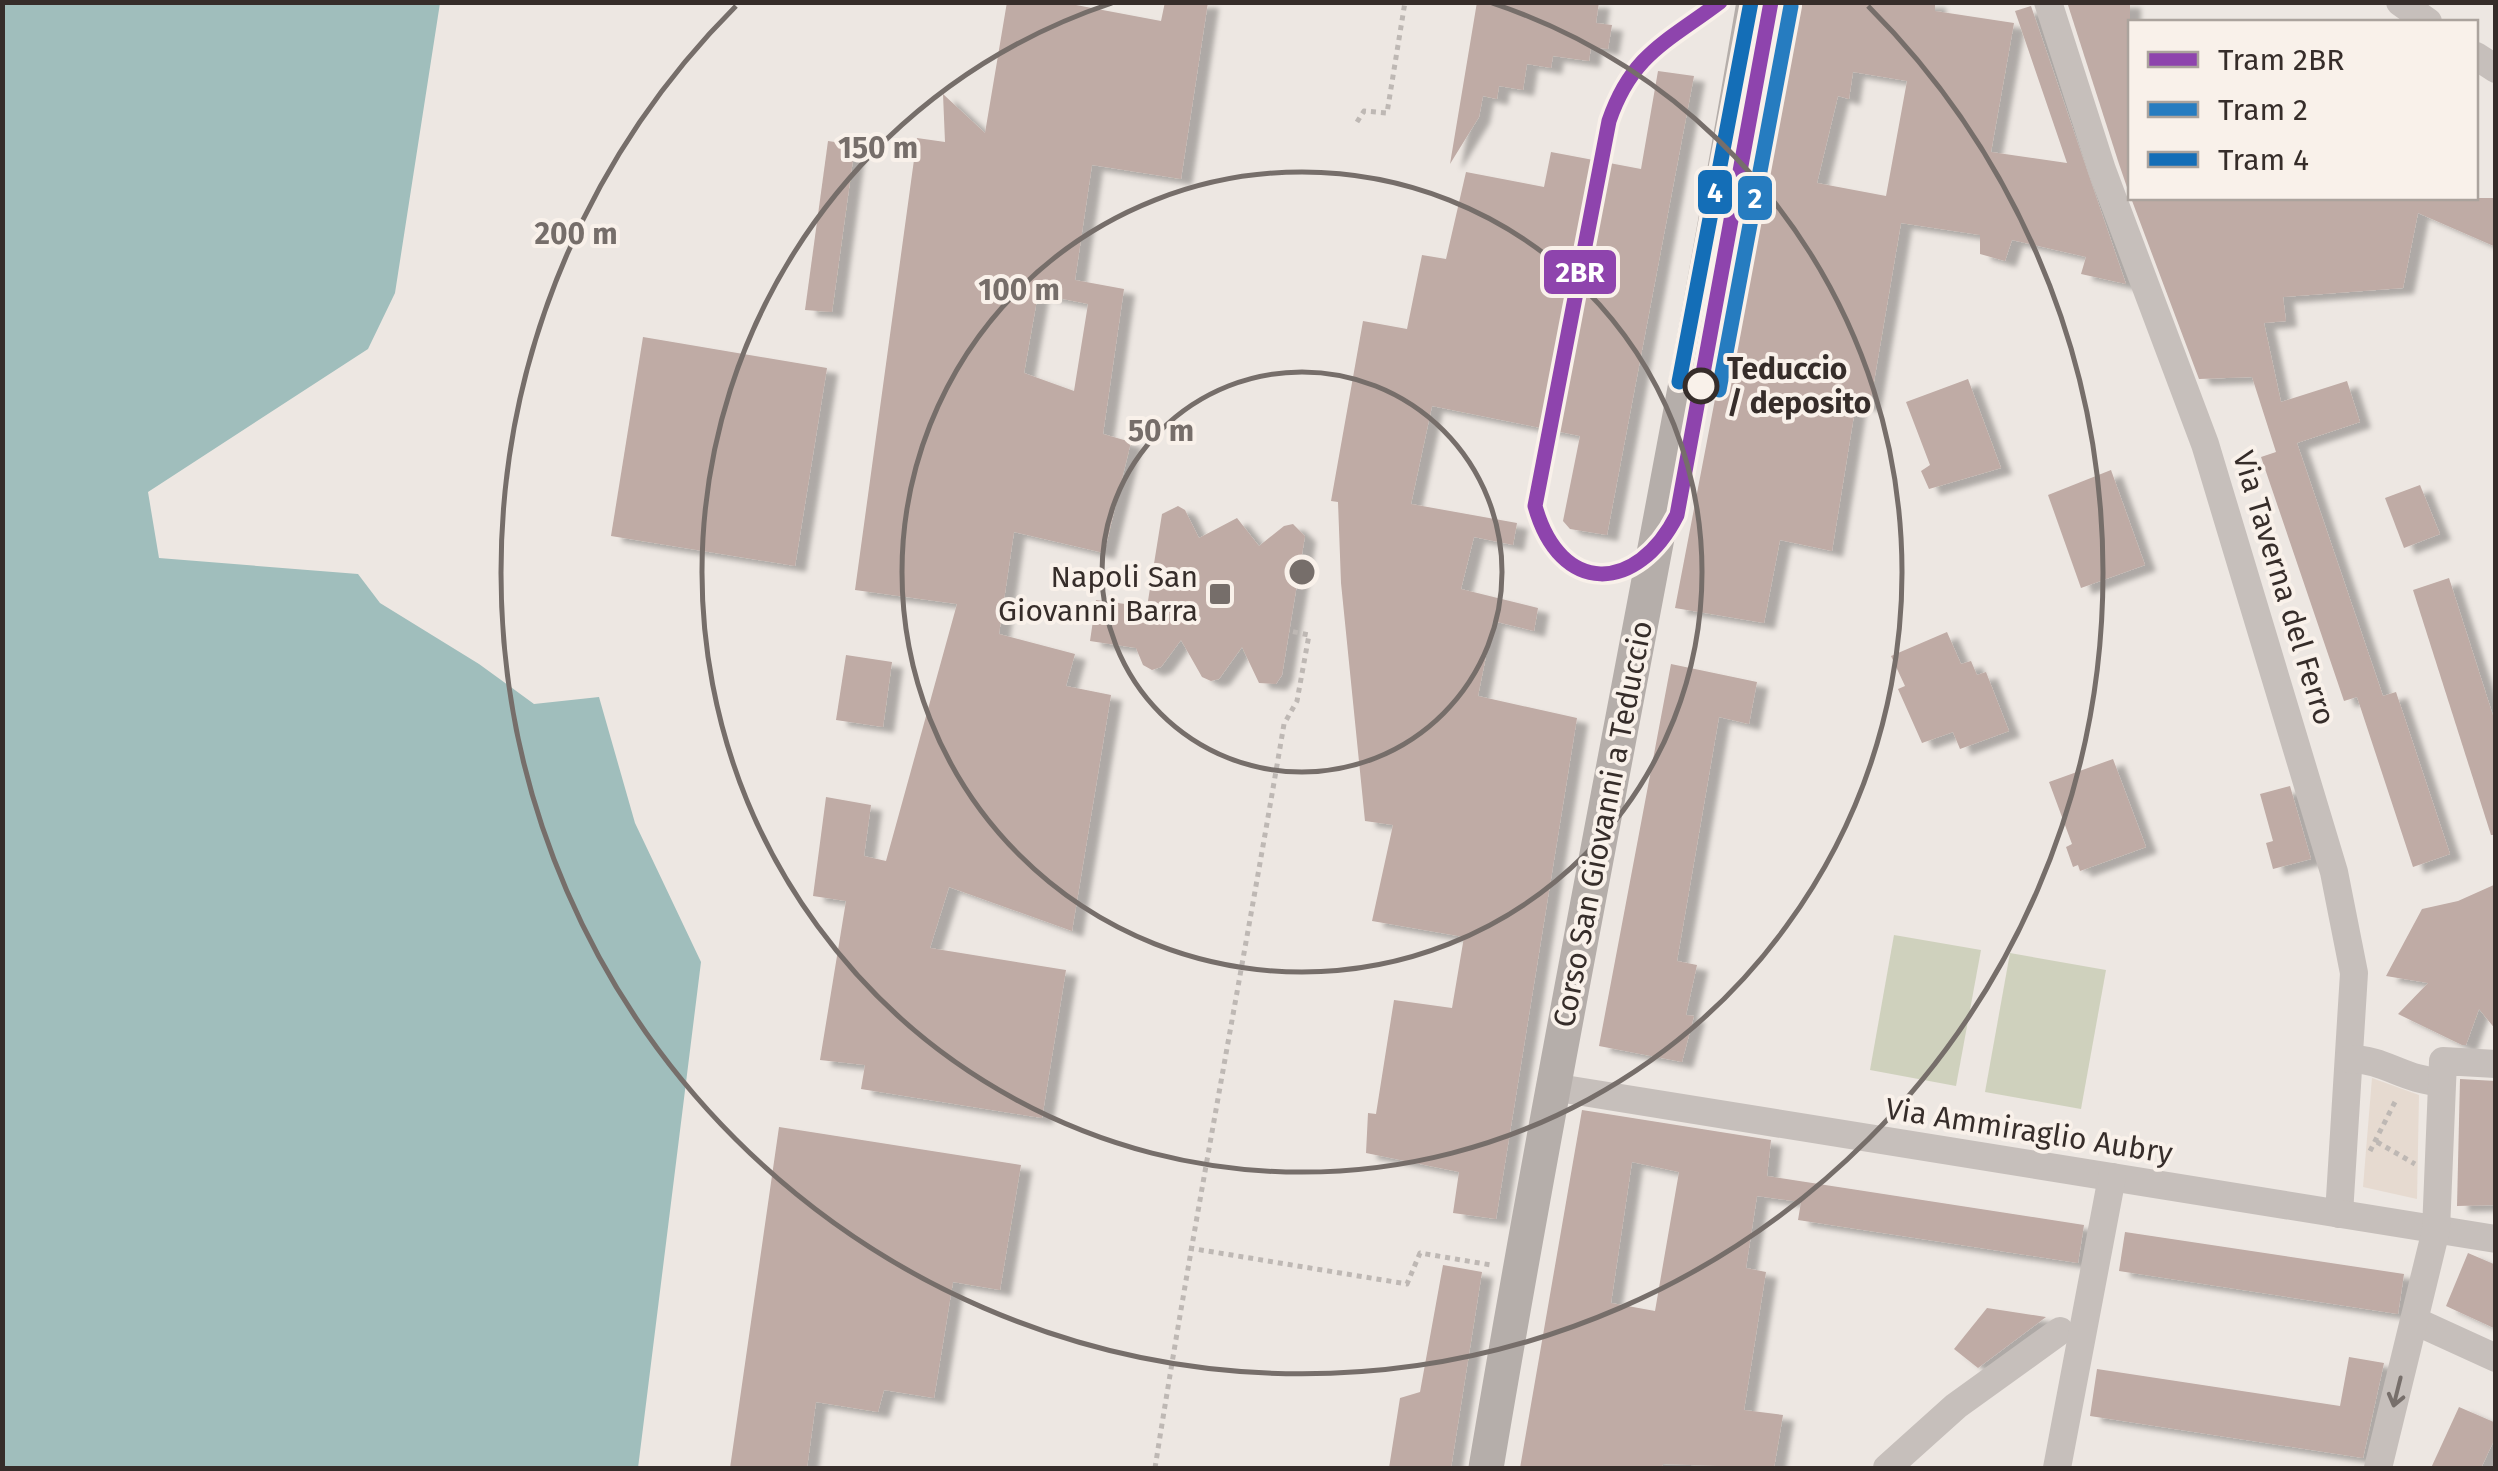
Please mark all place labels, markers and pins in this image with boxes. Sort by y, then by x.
place label: Teduccio / deposito [1727,351,1871,421]
marker: Teduccio / deposito [1684,369,1718,403]
centre of rings [1284,554,1320,590]
place label: Napoli San Giovanni Barra [998,559,1198,629]
marker: Napoli San Giovanni Barra [1207,581,1233,607]

